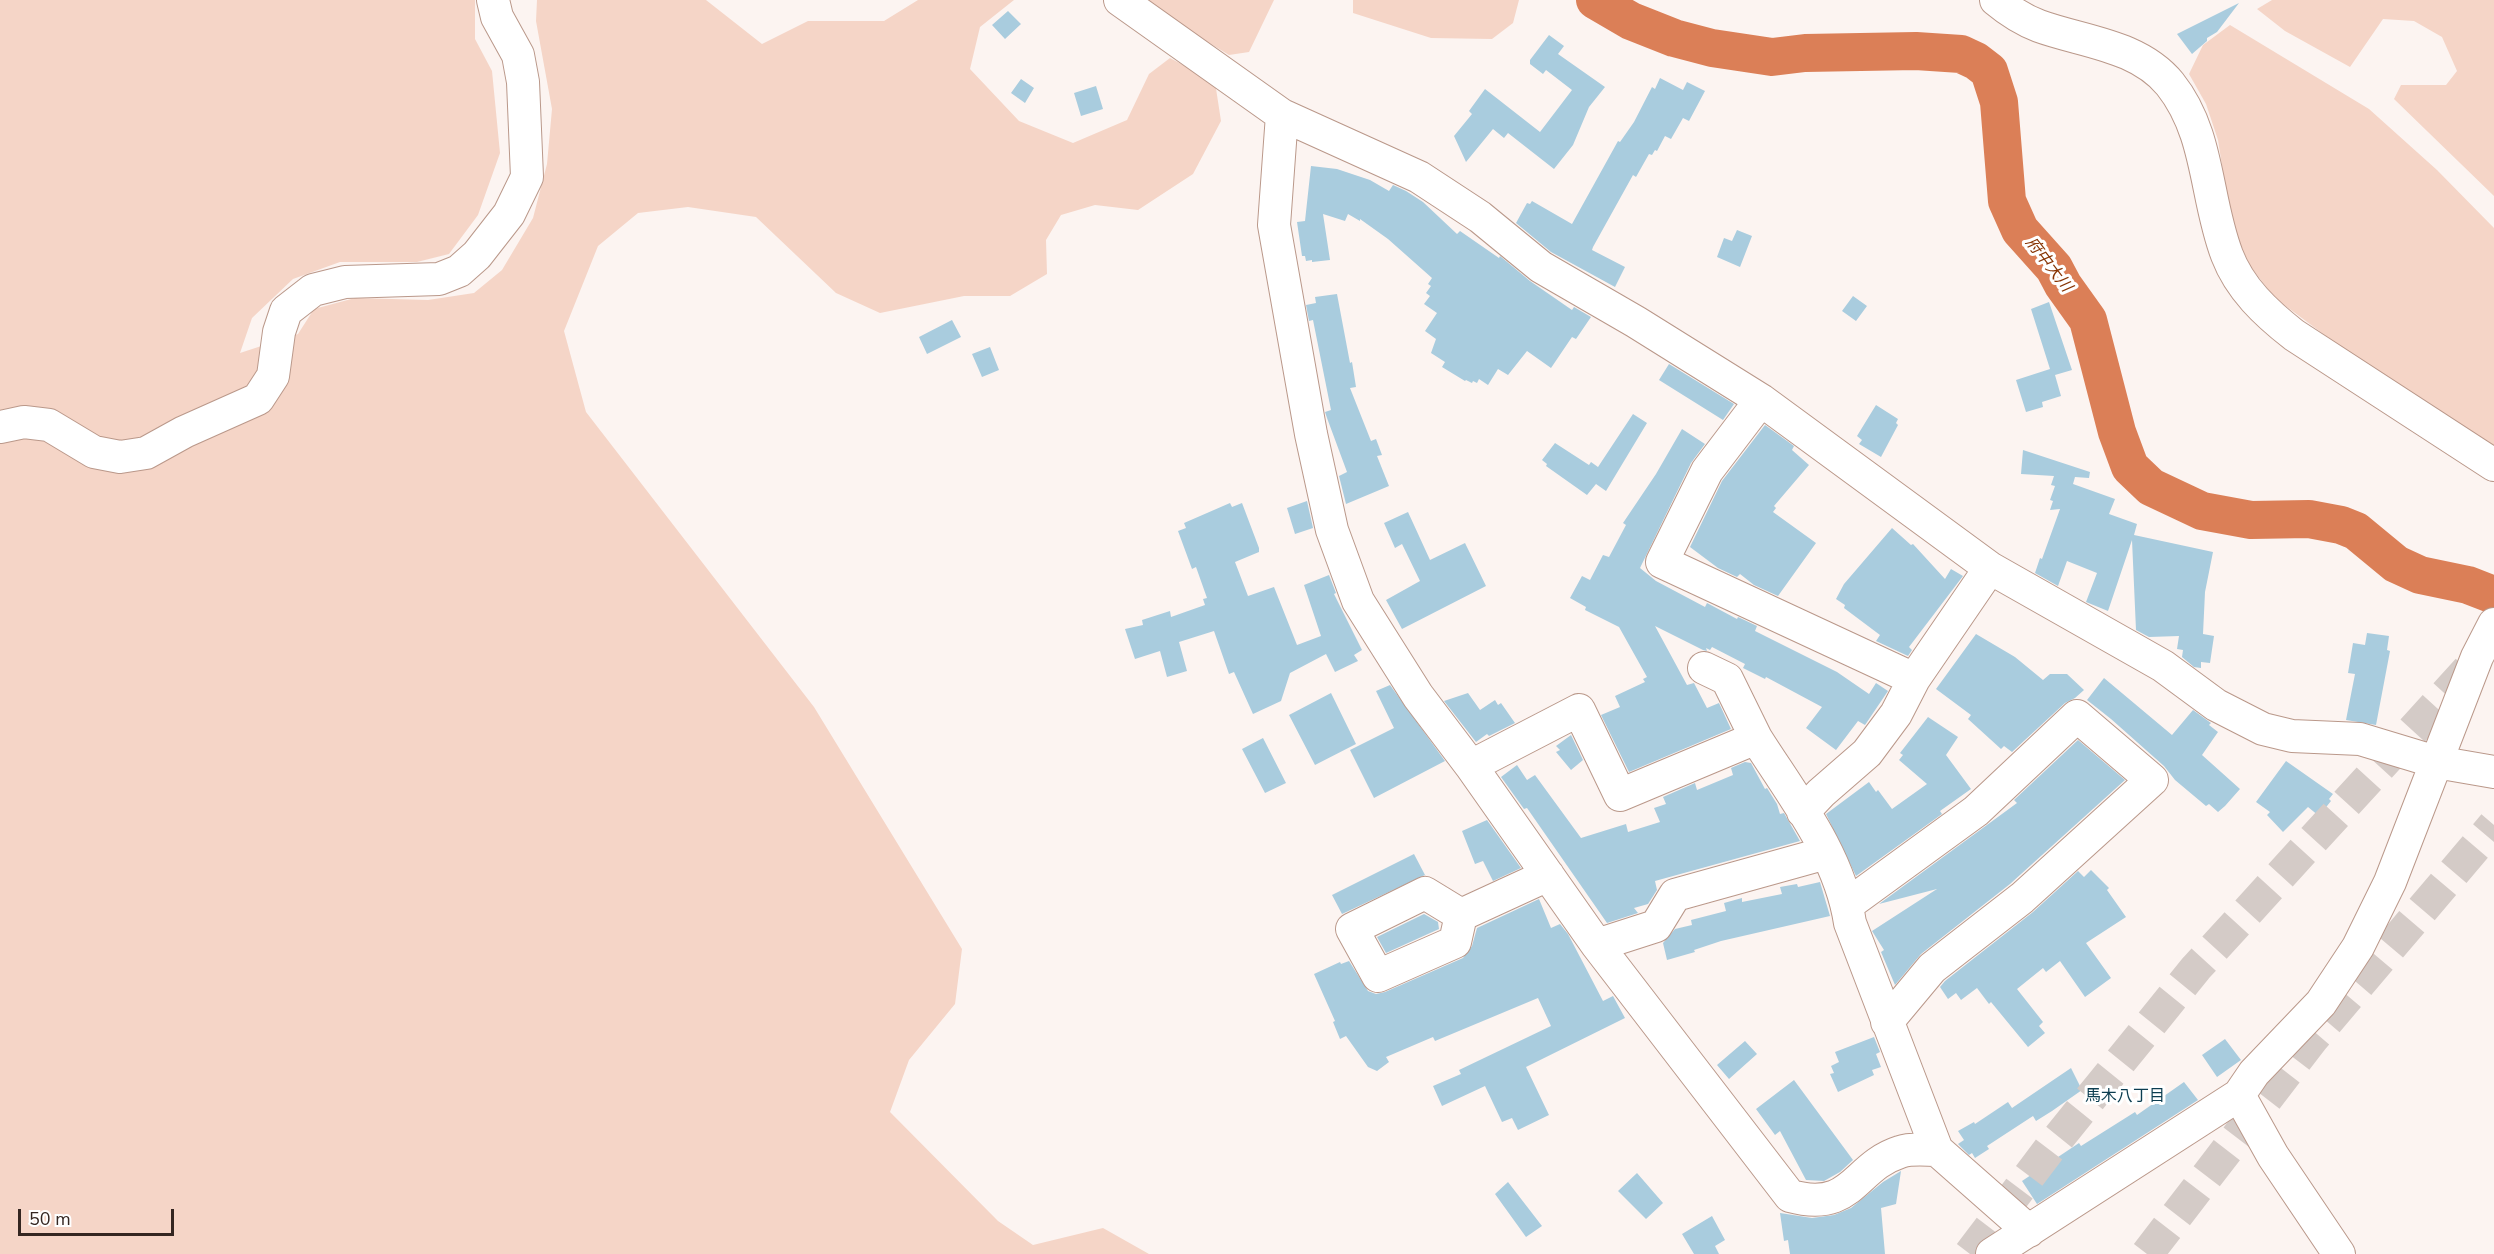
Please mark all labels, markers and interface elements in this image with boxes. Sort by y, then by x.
water label: 府中大川 [2021,234,2075,296]
district label: 馬木八丁目 [2085,1087,2165,1107]
scale bar [21,1197,177,1235]
text: 50 m [29,1207,71,1231]

